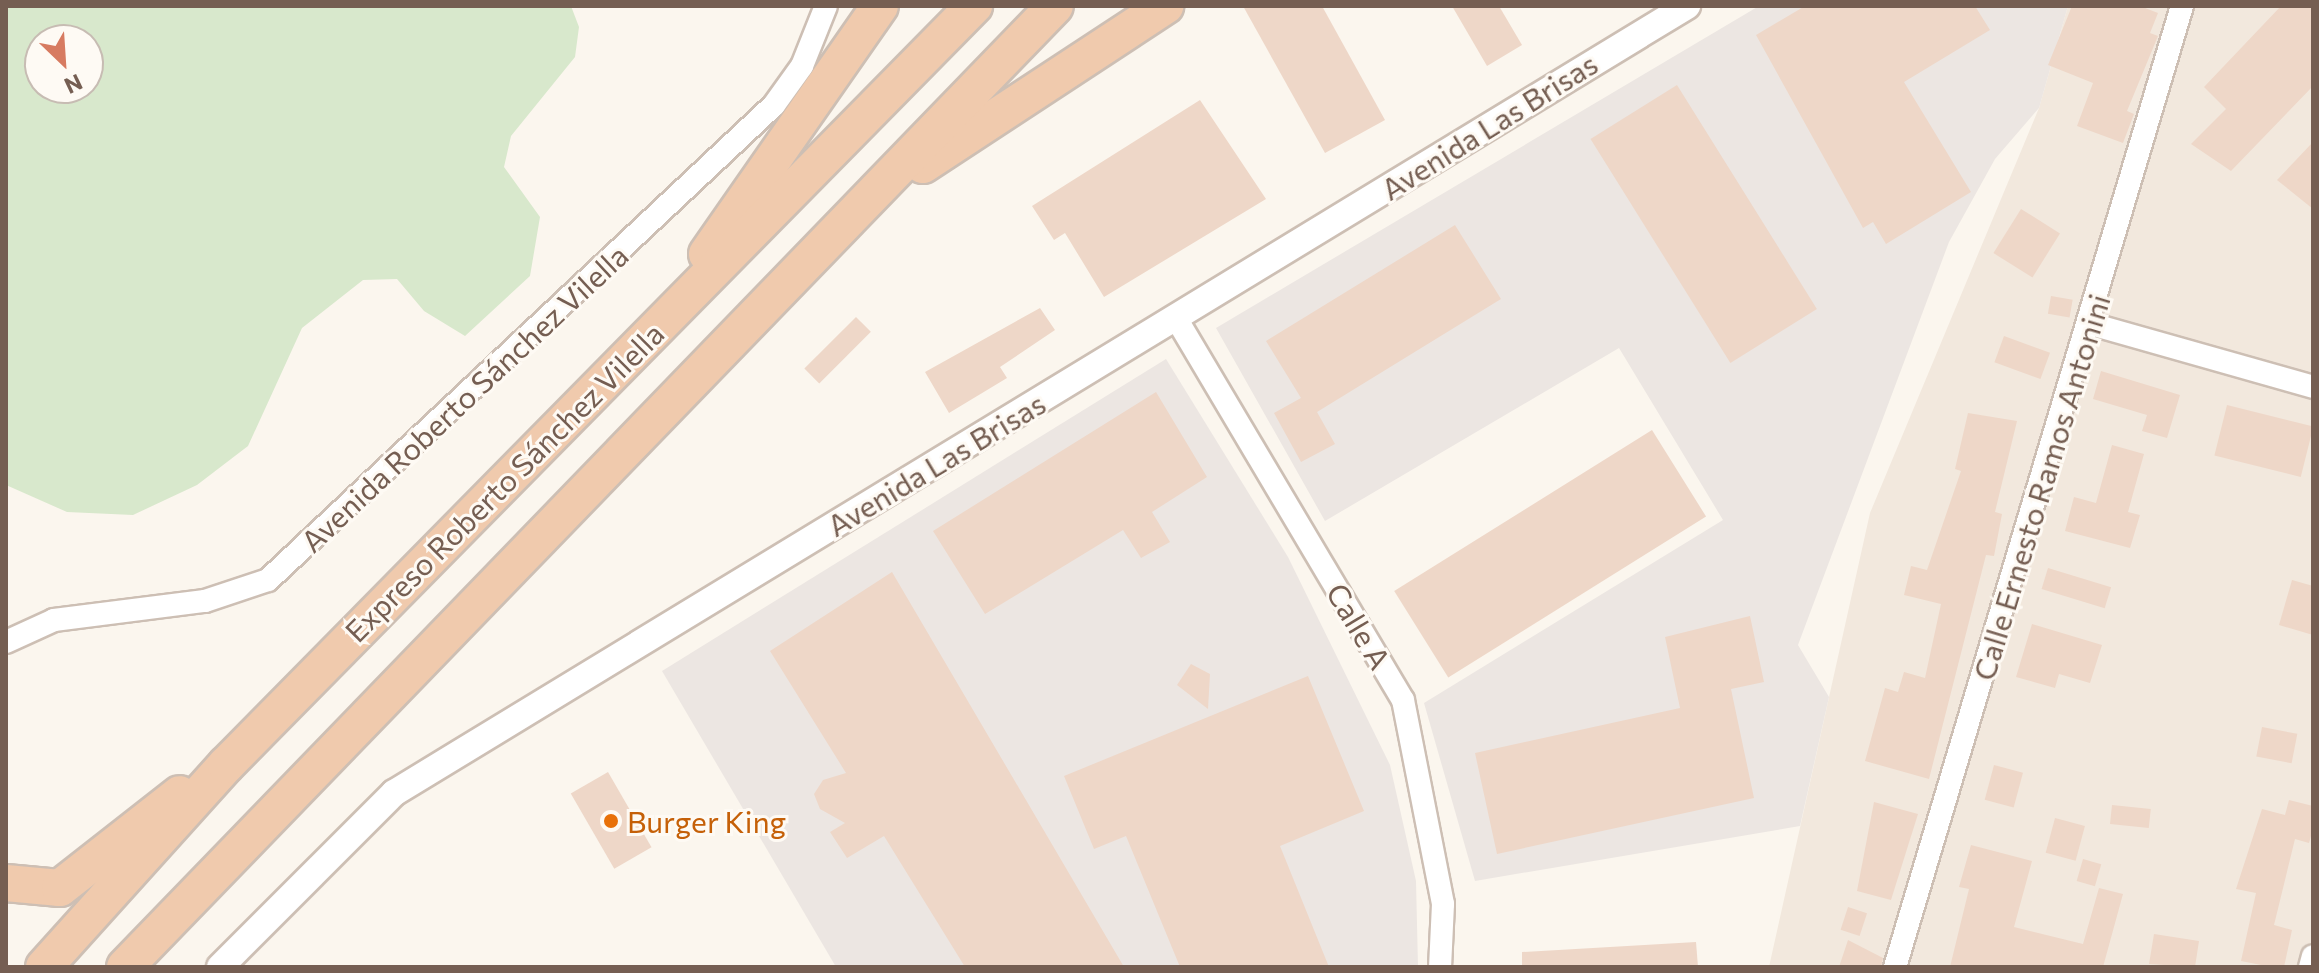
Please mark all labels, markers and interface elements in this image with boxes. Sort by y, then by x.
north arrow [24,24,104,104]
street label: Avenida Las Brisas [1374,45,1604,207]
text: N [60,69,87,100]
street label: Avenida Roberto Sánchez Vilella [293,237,635,559]
street label: Calle Ernesto Ramos Antonini [1965,290,2117,684]
street label: Expreso Roberto Sánchez Vilella [337,315,671,649]
street label: Avenida Las Brisas [820,385,1052,543]
street label: Calle A [1319,577,1399,675]
place label: Burger King [627,803,786,839]
marker: Burger King [602,812,620,830]

